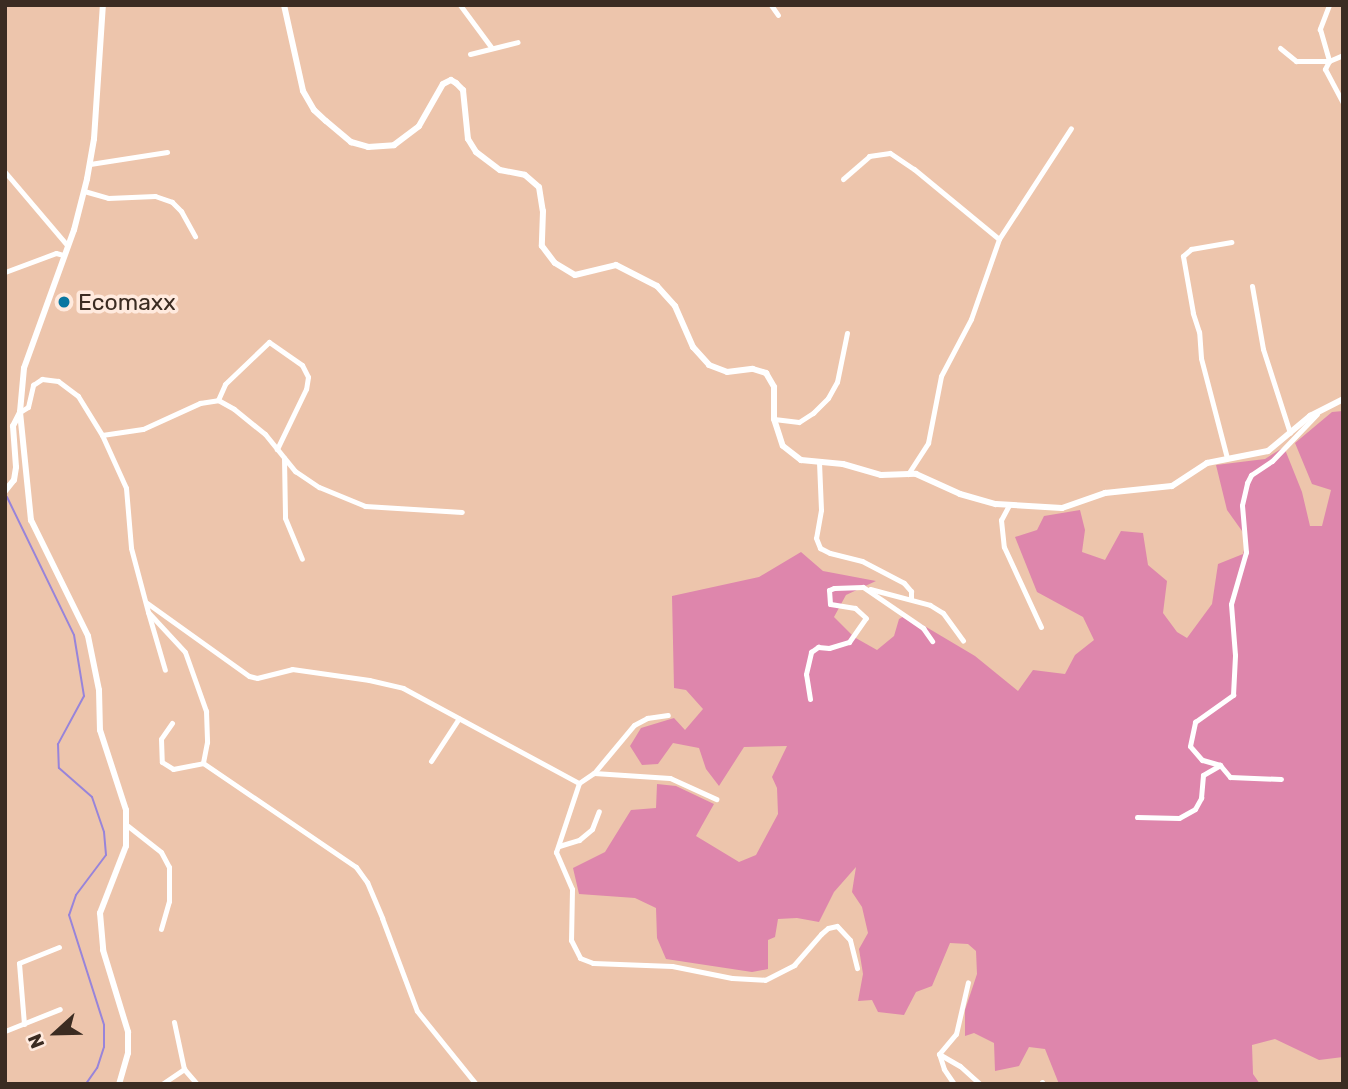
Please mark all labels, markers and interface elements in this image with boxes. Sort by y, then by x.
place label: Ecomaxx [78,288,176,316]
marker: Ecomaxx [56,294,72,310]
north arrow [21,998,91,1068]
text: N [23,1030,49,1052]

